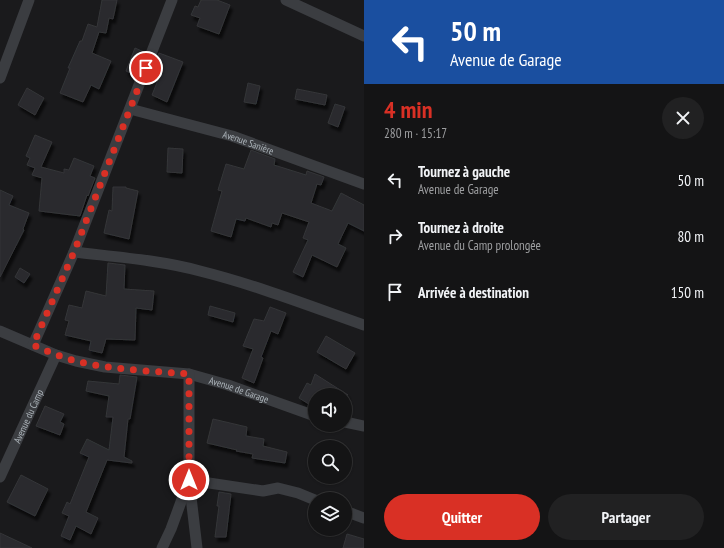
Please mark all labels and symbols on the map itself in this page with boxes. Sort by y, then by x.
pin [129,51,163,85]
street label: Avenue Sanière [221,127,276,157]
street label: Avenue de Garage [208,373,271,406]
street label: Avenue du Camp [10,387,46,445]
position arrow [168,459,210,501]

